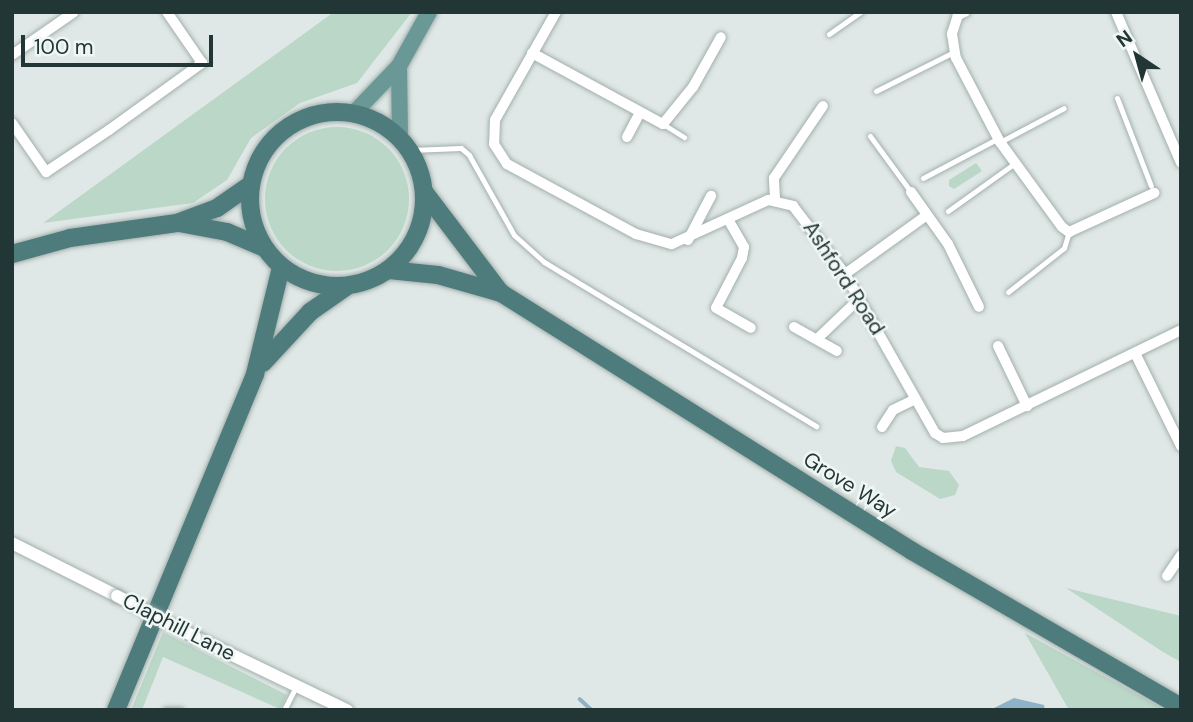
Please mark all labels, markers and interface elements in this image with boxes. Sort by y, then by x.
scale bar [24,21,217,65]
north arrow [1102,21,1172,91]
text: N [1111,24,1137,53]
text: 100 m [34,33,94,61]
street label: Ashford Road [798,216,890,340]
street label: Grove Way [799,446,901,524]
street label: Claphill Lane [119,588,239,666]

